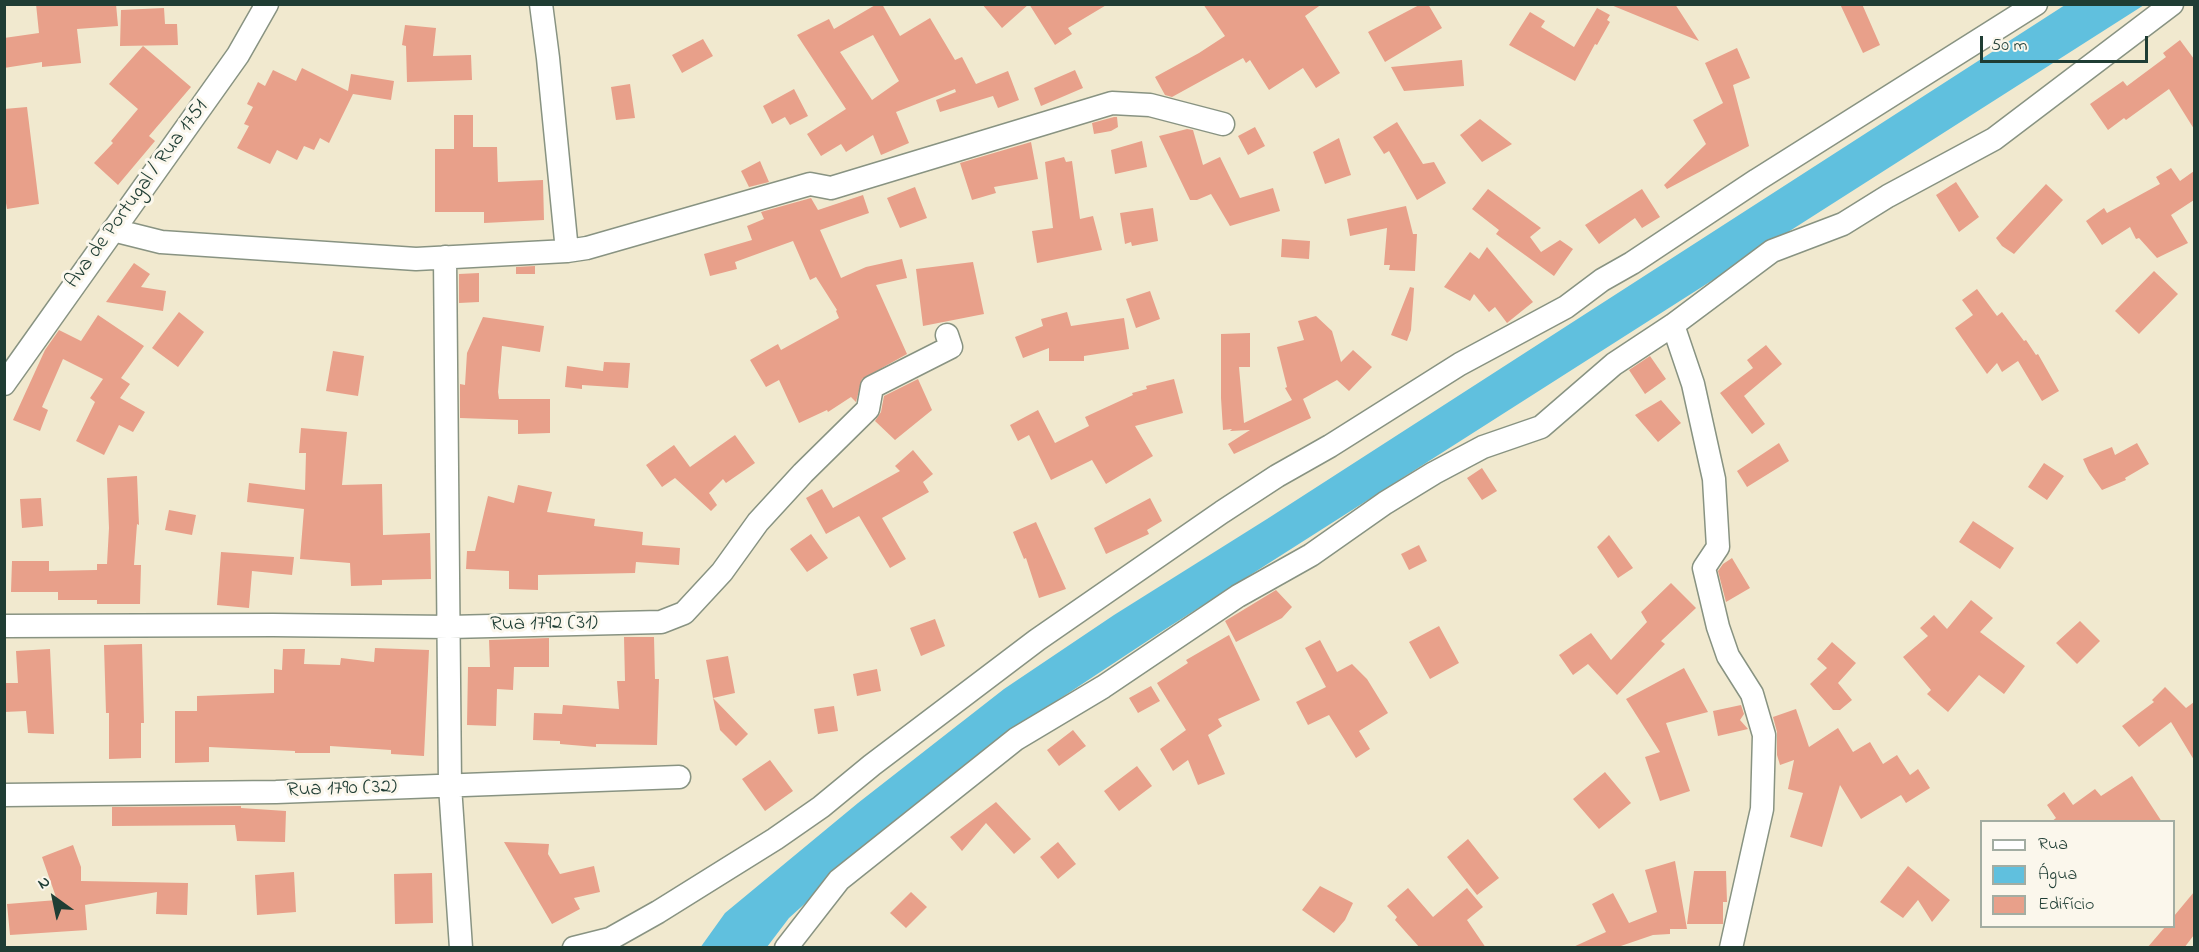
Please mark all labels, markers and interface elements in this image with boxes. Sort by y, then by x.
scale bar [1983,24,2151,62]
text: 50 m [1991,33,2028,59]
street label: Ava de Portugal / Rua 1751 [61,96,215,294]
street label: Rua 1792 (31) [490,611,598,639]
street label: Rua 1790 (32) [286,775,398,805]
legend [1980,820,2175,928]
text: Rua [2038,832,2068,858]
text: Água [2038,862,2077,888]
north arrow [24,868,84,928]
text: N [33,870,55,896]
text: Edifício [2038,892,2094,918]

